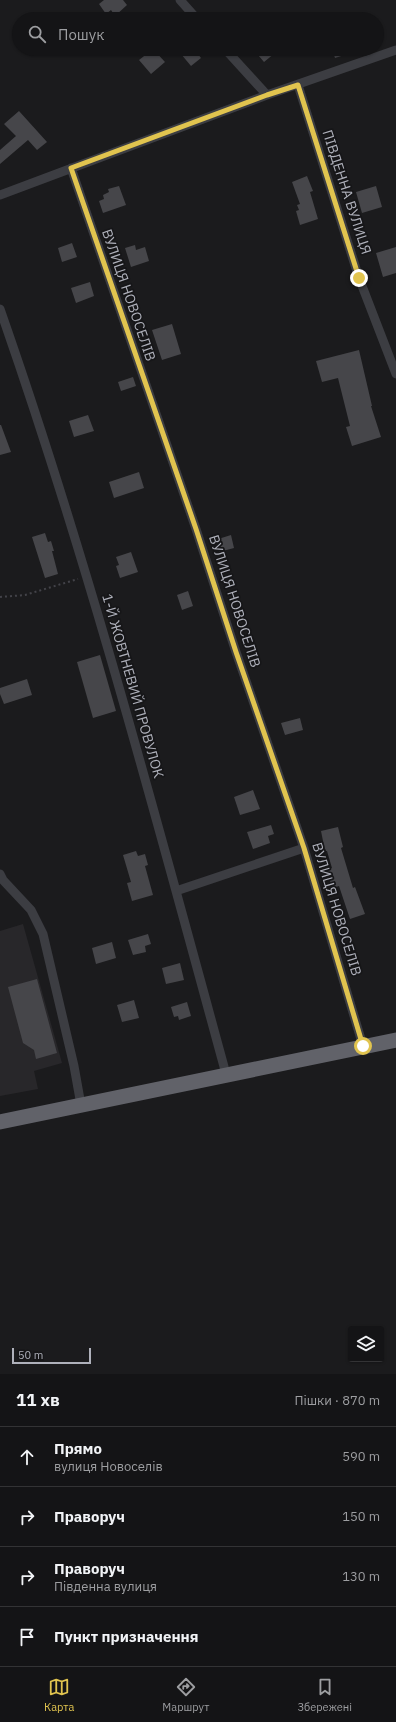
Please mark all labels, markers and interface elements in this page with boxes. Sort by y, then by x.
search box [12,12,384,56]
icon: search [26,23,48,45]
text: Пошук [58,25,105,44]
street label: ПІВДЕННА ВУЛИЦЯ [318,127,376,257]
street label: ВУЛИЦЯ НОВОСЕЛІВ [98,227,160,363]
route end [350,269,368,287]
street label: ВУЛИЦЯ НОВОСЕЛІВ [205,532,265,670]
street label: 1-Й ЖОВТНЕВИЙ ПРОВУЛОК [98,591,169,780]
street label: ВУЛИЦЯ НОВОСЕЛІВ [308,840,366,978]
route start [354,1037,372,1055]
map controls [348,1326,384,1362]
button: layers [348,1326,384,1362]
scale bar [12,1346,91,1365]
text: 50 m [18,1348,43,1362]
text: 11 хв [16,1389,60,1411]
text: Пішки · 870 m [294,1392,380,1409]
text: Прямо [54,1439,102,1458]
icon: ahead [16,1446,38,1468]
text: 590 m [342,1448,380,1465]
text: вулиця Новоселів [54,1458,163,1475]
icon: right [16,1506,38,1528]
text: Праворуч [54,1507,125,1526]
text: 150 m [342,1508,380,1525]
text: Праворуч [54,1559,125,1578]
icon: right [16,1566,38,1588]
text: 130 m [342,1568,380,1585]
text: Південна вулиця [54,1578,157,1595]
icon: arrive [16,1626,38,1648]
text: Пункт призначення [54,1627,199,1646]
tab: Карта [44,1676,74,1714]
tab: Маршрут [162,1676,209,1714]
tab: Збережені [297,1676,352,1714]

